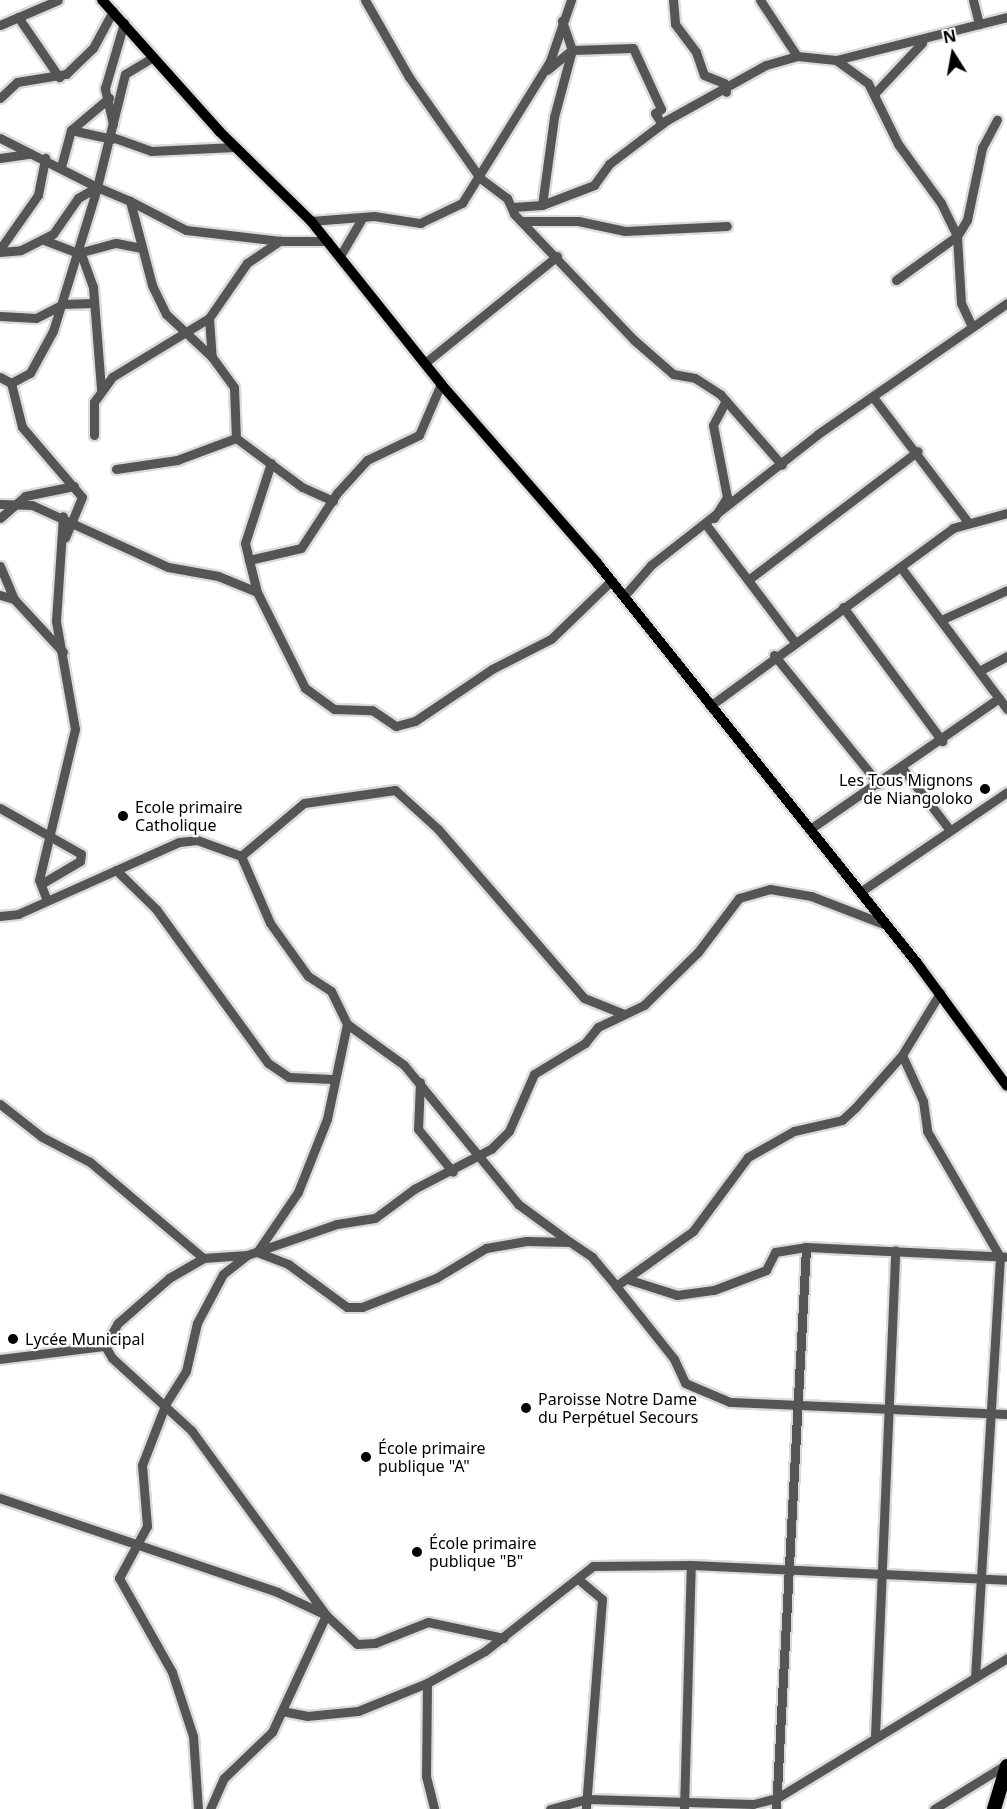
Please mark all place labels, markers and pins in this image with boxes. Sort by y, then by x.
place label: Les Tous Mignons de Niangoloko [839,770,973,808]
marker: Les Tous Mignons de Niangoloko [978,782,992,796]
place label: Ecole primaire Catholique [135,797,243,835]
marker: Ecole primaire Catholique [116,809,130,823]
place label: Lycée Municipal [25,1329,145,1349]
marker: Lycée Municipal [6,1332,20,1346]
place label: Paroisse Notre Dame du Perpétuel Secours [538,1389,698,1427]
marker: Paroisse Notre Dame du Perpétuel Secours [519,1401,533,1415]
place label: École primaire publique "A" [378,1438,486,1476]
marker: École primaire publique "A" [359,1450,373,1464]
place label: École primaire publique "B" [429,1533,537,1571]
marker: École primaire publique "B" [410,1545,424,1559]

